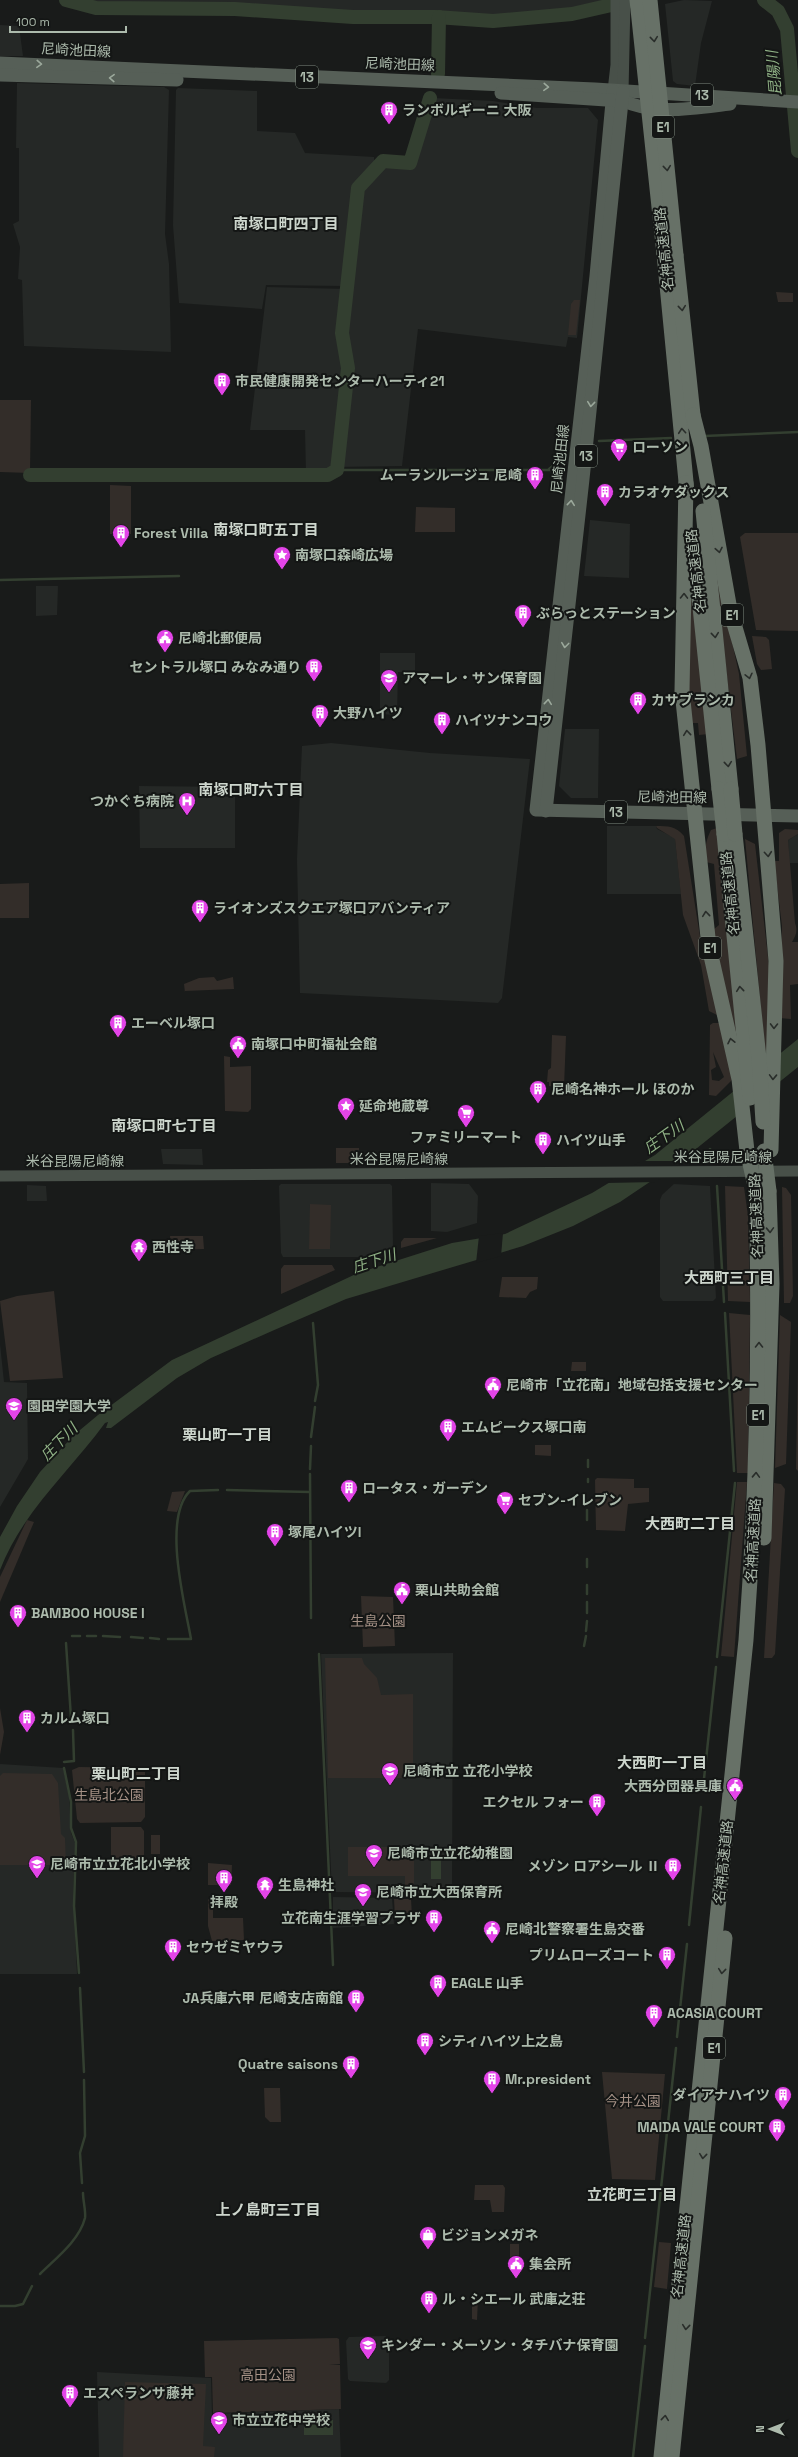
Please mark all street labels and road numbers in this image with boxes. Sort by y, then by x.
street label: 尼崎池田線 [41,39,111,61]
street label: 尼崎池田線 [365,54,435,74]
road number: 13 [296,66,318,88]
road number: 13 [691,84,713,106]
road number: E1 [652,116,674,138]
street label: 名神高速道路 [651,206,677,292]
street label: 尼崎池田線 [547,423,573,495]
road number: 13 [575,445,597,467]
street label: 名神高速道路 [682,528,710,614]
road number: E1 [721,604,743,626]
street label: 尼崎池田線 [637,787,707,807]
road number: 13 [605,801,627,823]
street label: 名神高速道路 [717,850,743,936]
road number: E1 [699,937,721,959]
street label: 米谷昆陽尼崎線 [674,1148,772,1166]
street label: 米谷昆陽尼崎線 [350,1150,448,1168]
street label: 米谷昆陽尼崎線 [26,1152,124,1170]
street label: 名神高速道路 [746,1174,766,1258]
road number: E1 [747,1404,769,1426]
street label: 名神高速道路 [742,1498,764,1582]
street label: 名神高速道路 [710,1819,736,1905]
road number: E1 [703,2037,725,2059]
street label: 名神高速道路 [668,2213,694,2299]

